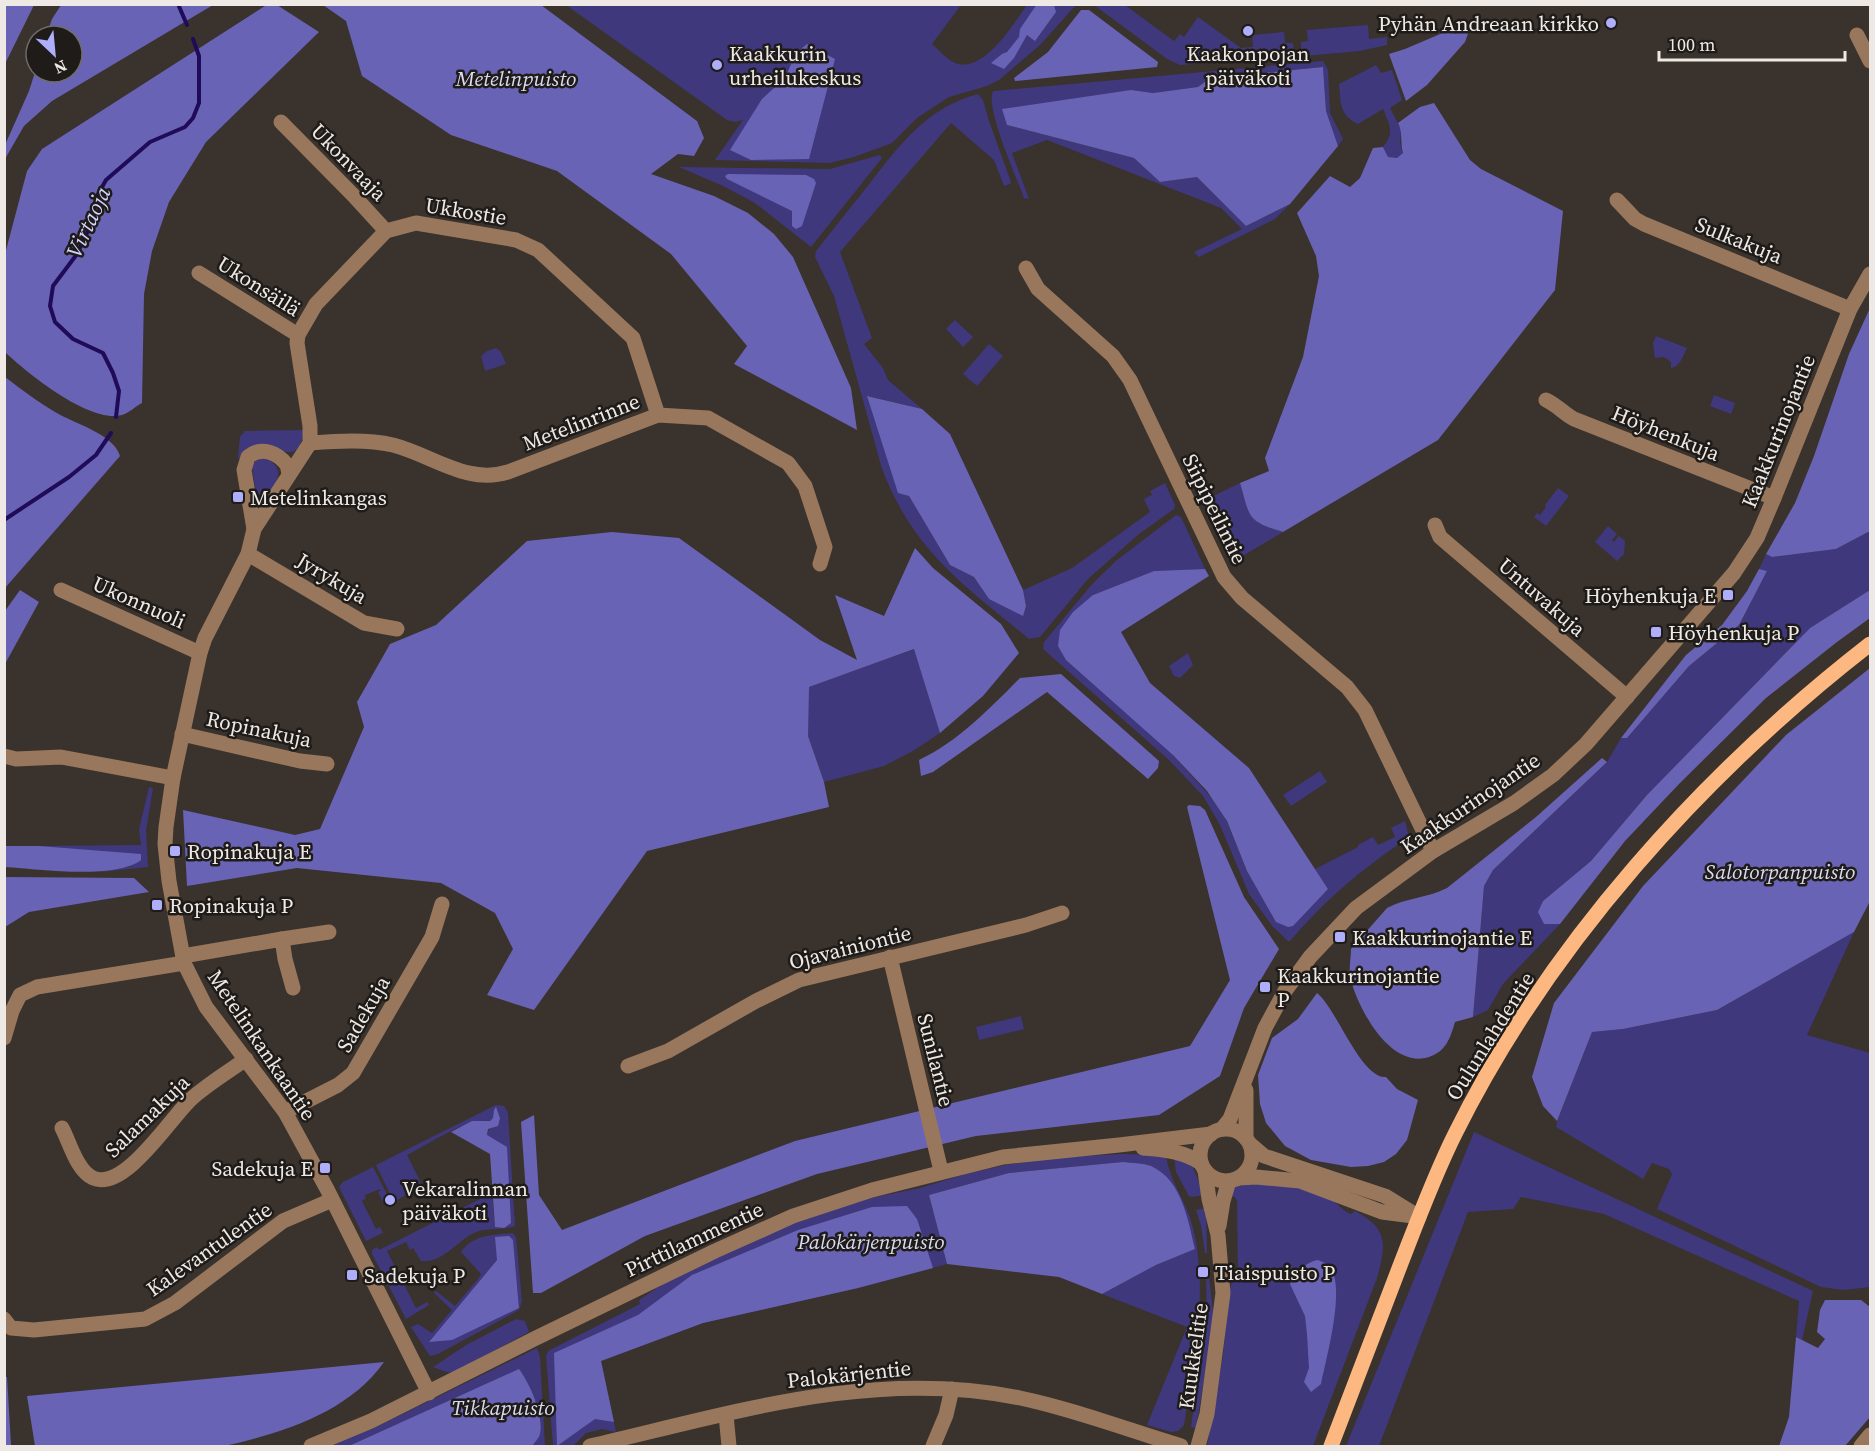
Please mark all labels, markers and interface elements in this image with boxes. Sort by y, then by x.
place label: Pyhän Andreaan kirkko [1378,9,1599,38]
marker: Pyhän Andreaan kirkko [1604,16,1618,30]
north arrow [24,24,84,84]
marker: Kaakonpojan päiväkoti [1241,24,1255,38]
scale bar [1659,24,1845,62]
text: 100 m [1668,32,1715,57]
place label: Kaakkurin urheilukeskus [729,39,861,92]
place label: Kaakonpojan päiväkoti [1186,39,1310,92]
text: N [50,55,71,80]
marker: Kaakkurin urheilukeskus [710,58,724,72]
park label: Metelinpuisto [455,64,576,93]
street label: Ukonvaaja [304,117,394,208]
water label: Virtaoja [59,181,118,262]
street label: Ukkostie [423,190,509,232]
street label: Sulkakuja [1691,209,1787,271]
street label: Ukonsäilä [212,249,307,323]
street label: Kaakkurinojantie [1734,350,1822,512]
street label: Metelinrinne [518,386,644,458]
street label: Höyhenkuja [1608,398,1725,468]
street label: Siipipeilintie [1176,449,1254,569]
place label: Metelinkangas [250,483,387,512]
marker: Metelinkangas [231,490,245,504]
street label: Jyrykuja [290,545,373,611]
street label: Untuvakuja [1492,551,1592,643]
street label: Ukonnuoli [88,569,190,635]
place label: Höyhenkuja E [1584,581,1716,610]
marker: Höyhenkuja E [1721,588,1735,602]
place label: Höyhenkuja P [1668,618,1799,647]
marker: Höyhenkuja P [1649,625,1663,639]
street label: Ropinakuja [204,704,315,754]
street label: Kaakkurinojantie [1394,746,1546,860]
place label: Ropinakuja E [187,837,311,866]
marker: Ropinakuja E [168,844,182,858]
park label: Salotorpanpuisto [1705,857,1855,886]
place label: Ropinakuja P [169,891,293,920]
marker: Ropinakuja P [150,898,164,912]
street label: Ojavainiontie [786,918,914,976]
place label: Kaakkurinojantie E [1352,923,1532,952]
marker: Kaakkurinojantie E [1333,930,1347,944]
place label: Kaakkurinojantie P [1277,961,1440,1014]
street label: Metelinkankaantie [201,964,323,1126]
street label: Oulunlahdentie [1439,966,1541,1106]
street label: Sadekuja [329,970,397,1058]
marker: Kaakkurinojantie P [1258,980,1272,994]
street label: Sunilantie [910,1010,962,1110]
street label: Salamakuja [98,1068,196,1164]
place label: Sadekuja E [211,1154,313,1183]
marker: Sadekuja E [318,1161,332,1175]
place label: Vekaralinnan päiväkoti [402,1174,528,1227]
marker: Vekaralinnan päiväkoti [383,1193,397,1207]
street label: Pirttilammentie [620,1194,768,1284]
street label: Kalevantulentie [140,1195,278,1303]
park label: Palokärjenpuisto [797,1227,944,1256]
place label: Tiaispuisto P [1215,1258,1335,1287]
place label: Sadekuja P [364,1261,465,1290]
marker: Tiaispuisto P [1196,1265,1210,1279]
marker: Sadekuja P [345,1268,359,1282]
street label: Kuukkelitie [1171,1301,1215,1411]
street label: Palokärjentie [786,1353,912,1395]
park label: Tikkapuisto [451,1393,555,1422]

